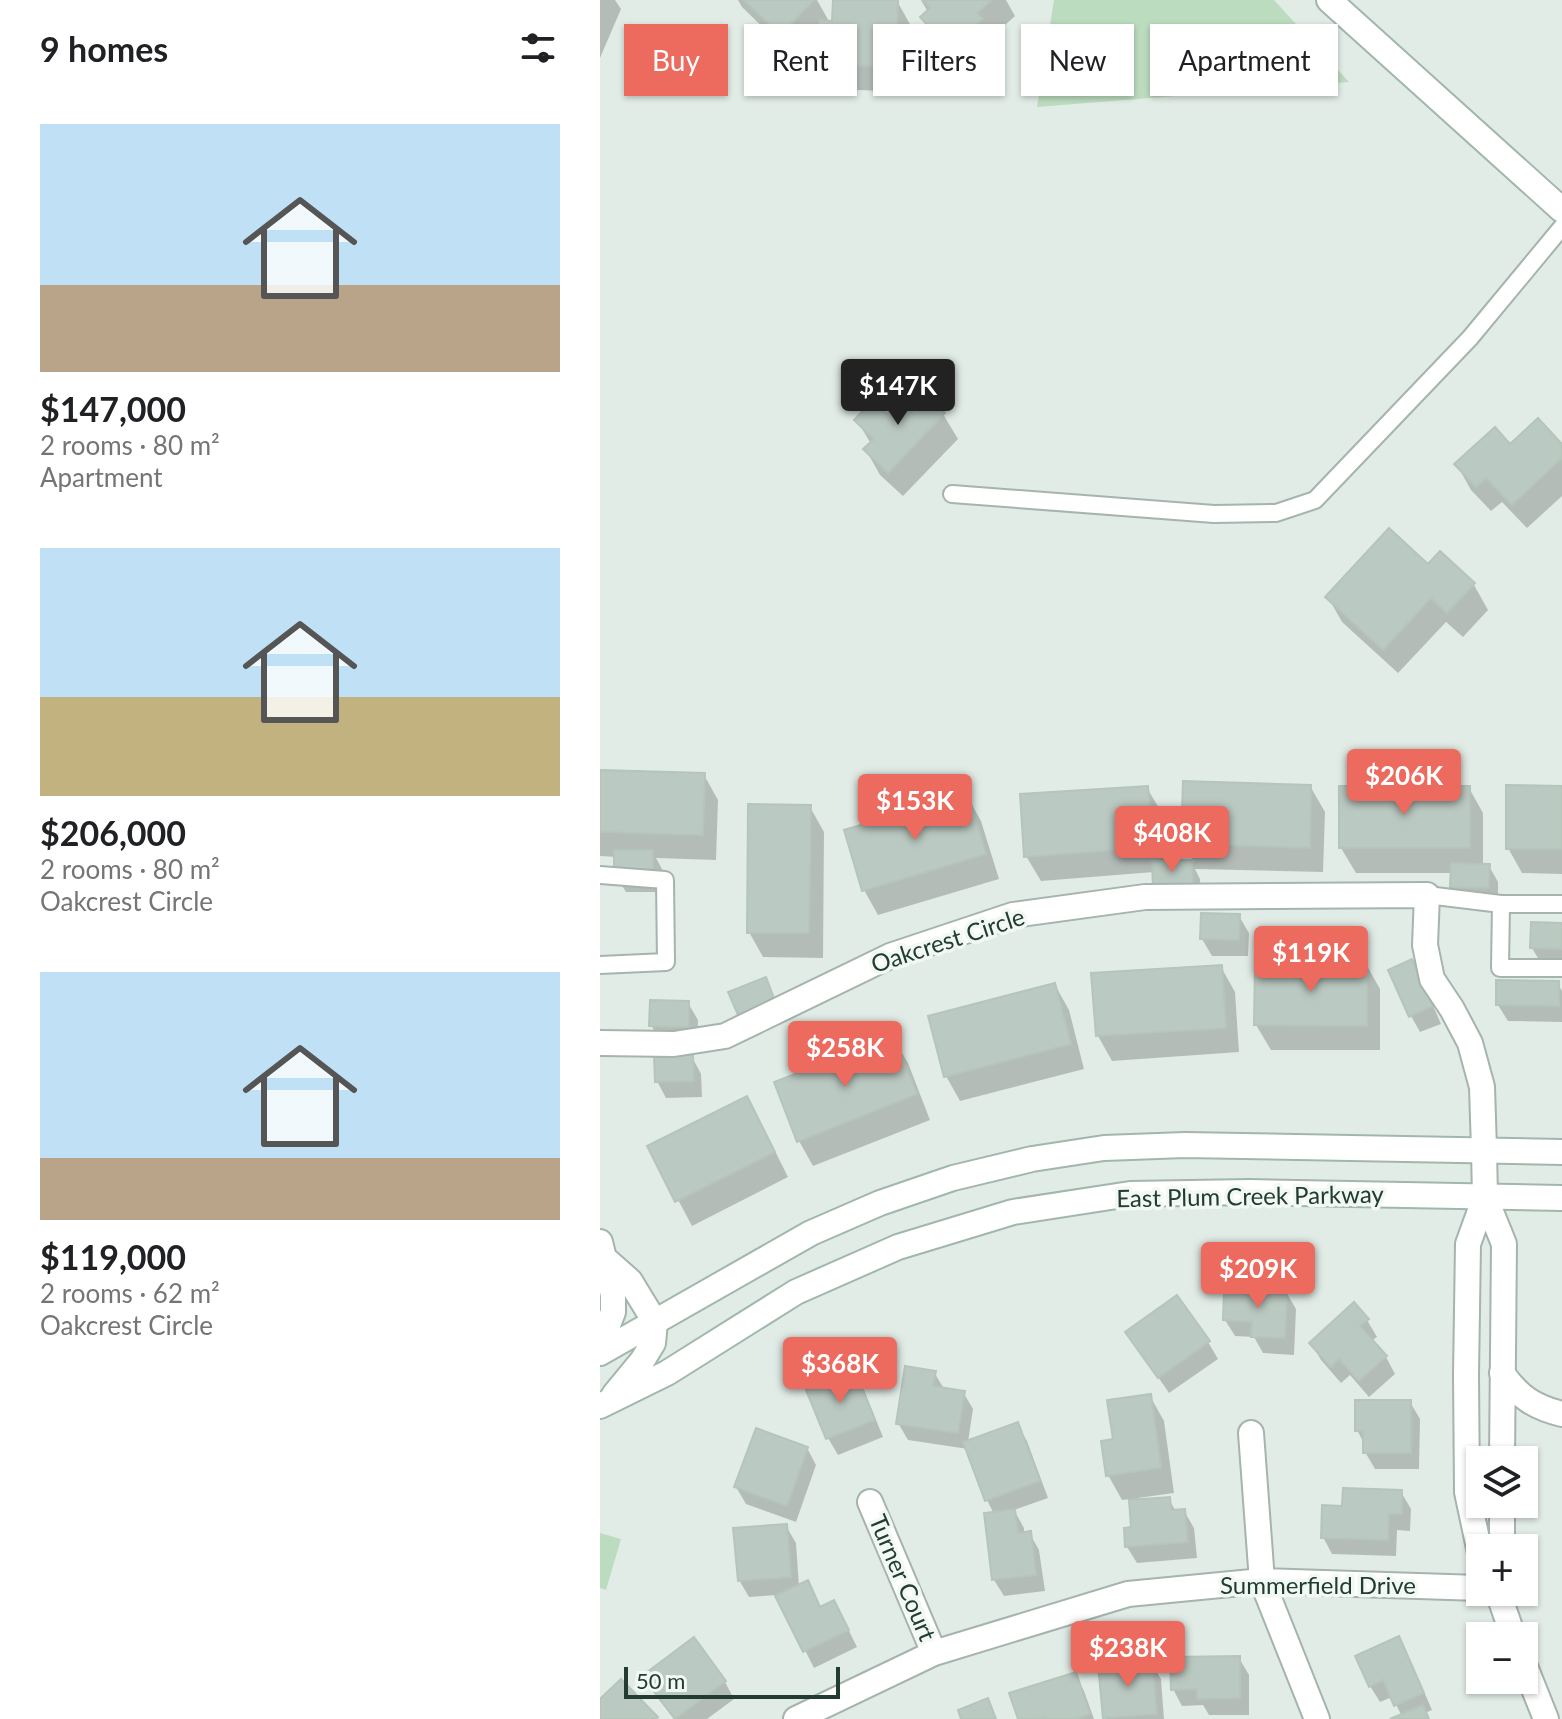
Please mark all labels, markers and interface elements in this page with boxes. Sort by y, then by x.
chip: Buy [624,24,728,96]
chip: Rent [744,24,857,96]
chip: Filters [873,24,1005,96]
chip: New [1021,24,1134,96]
chip: Apartment [1150,24,1338,96]
icon: filters [516,26,560,70]
text: 9 homes [40,28,168,69]
icon: home [228,176,372,320]
pin: $147K [842,359,954,427]
text: $147K [859,369,937,401]
text: $147,000 [40,388,186,429]
text: 2 rooms · 80 m² [40,429,220,461]
text: Apartment [40,461,163,493]
icon: home [228,600,372,744]
pin: $206K [1348,749,1460,817]
text: $206K [1365,759,1443,791]
pin: $153K [859,774,971,842]
text: $153K [876,784,954,816]
pin: $408K [1116,806,1228,874]
text: $206,000 [40,812,186,853]
text: $408K [1133,816,1211,848]
text: 2 rooms · 80 m² [40,853,220,885]
text: Oakcrest Circle [40,885,213,917]
street label: Oakcrest Circle [867,901,1028,978]
pin: $119K [1255,926,1367,994]
text: $119K [1272,936,1350,968]
pin: $258K [789,1021,901,1089]
icon: home [228,1024,372,1168]
text: $258K [806,1031,884,1063]
street label: East Plum Creek Parkway [1116,1179,1385,1212]
text: $119,000 [40,1236,186,1277]
pin: $209K [1202,1242,1314,1310]
text: $209K [1219,1252,1297,1284]
text: 2 rooms · 62 m² [40,1277,220,1309]
text: Oakcrest Circle [40,1309,213,1341]
pin: $368K [784,1337,896,1405]
text: $368K [801,1347,879,1379]
map controls [1466,1446,1538,1694]
button: layers [1466,1446,1538,1518]
street label: Turner Court [864,1510,943,1645]
button: + [1466,1534,1538,1606]
street label: Summerfield Drive [1220,1570,1416,1599]
pin: $238K [1072,1621,1184,1689]
button: − [1466,1622,1538,1694]
text: $238K [1089,1631,1167,1663]
scale bar [624,1663,840,1699]
text: 50 m [636,1667,685,1694]

